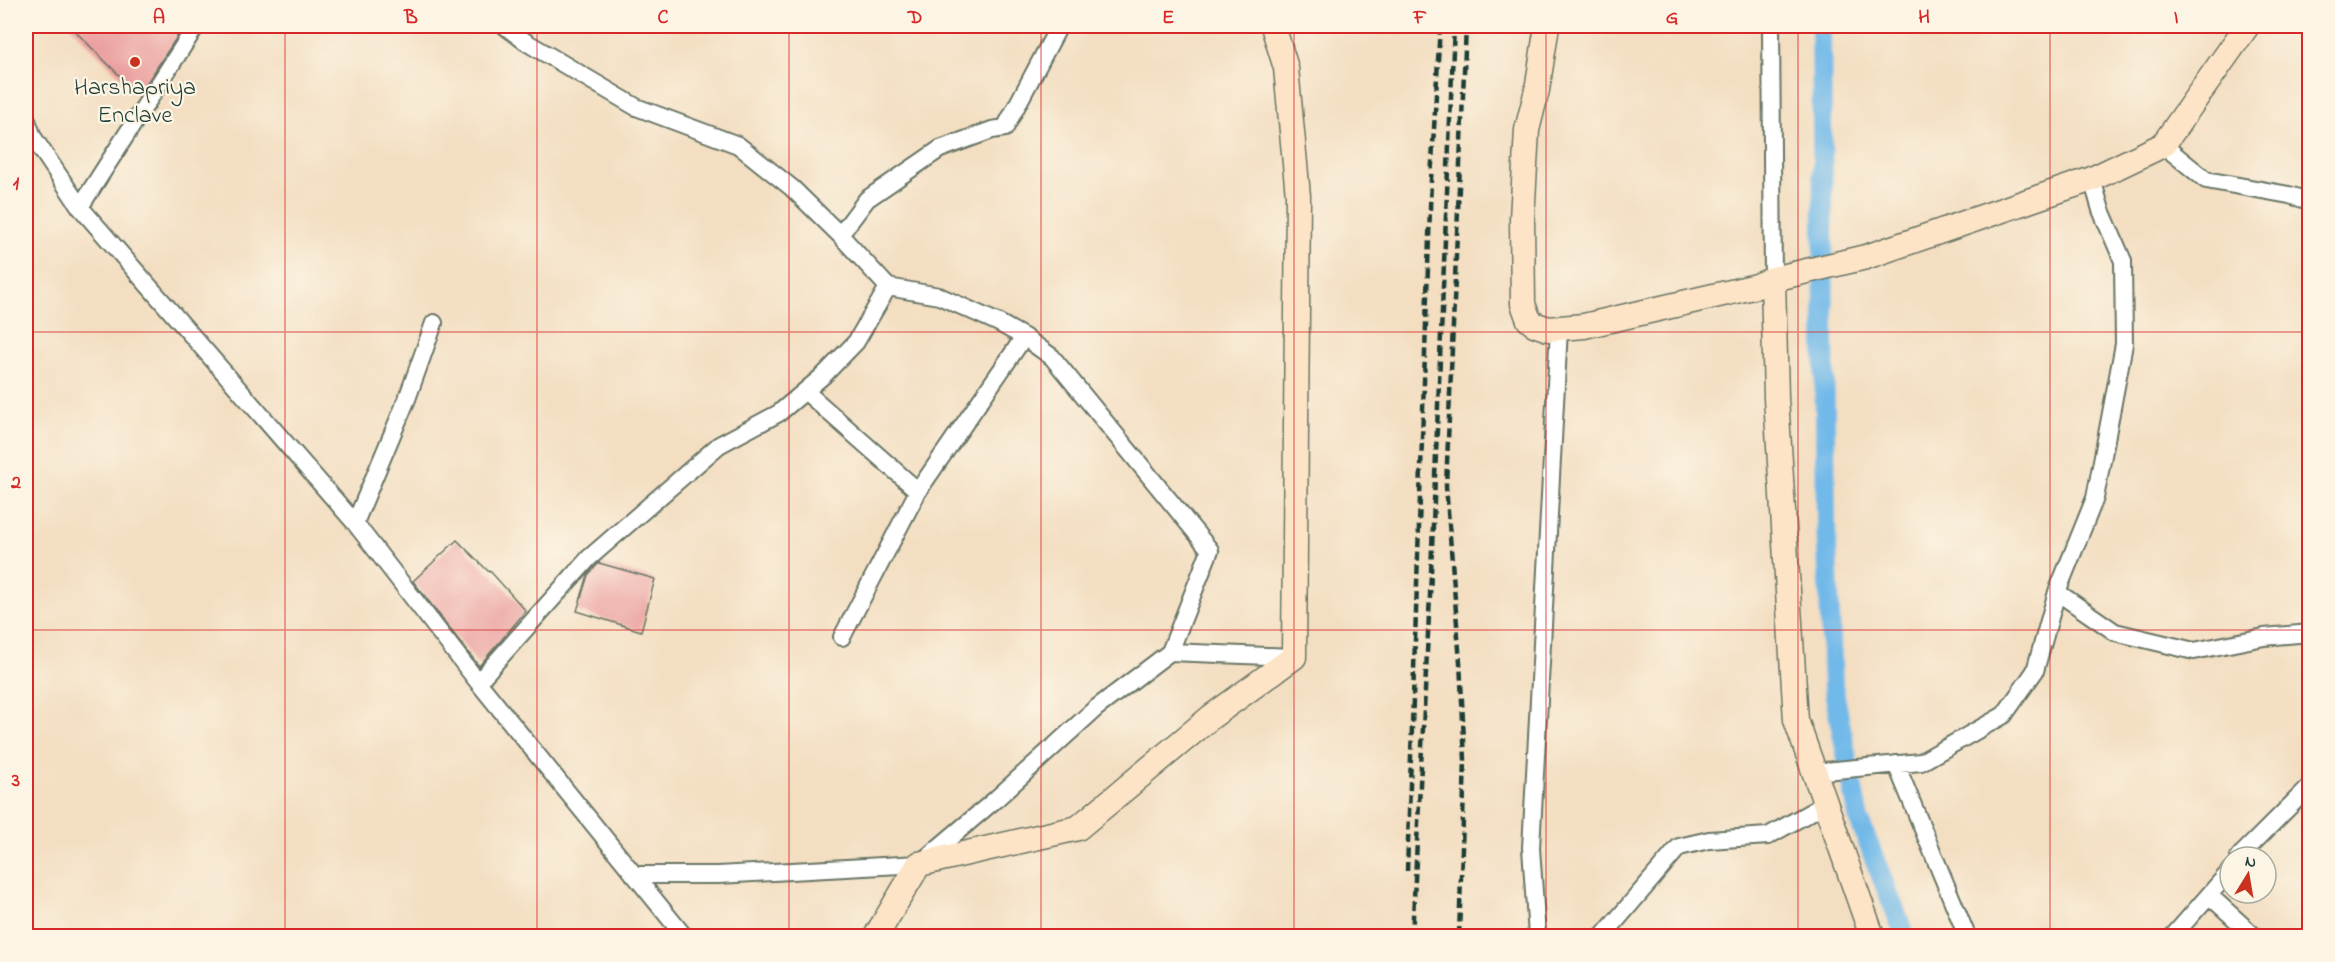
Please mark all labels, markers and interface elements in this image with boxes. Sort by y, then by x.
text: A [153,4,165,33]
text: B [403,4,418,33]
text: C [658,4,669,33]
text: D [907,4,922,33]
text: E [1162,4,1174,33]
text: F [1413,4,1427,33]
text: G [1666,4,1679,33]
text: H [1918,4,1930,33]
text: I [2174,4,2179,33]
marker: Harshapriya Enclave [128,55,142,69]
place label: Harshapriya Enclave [74,71,196,134]
text: 1 [13,170,20,199]
text: 2 [10,469,21,498]
text: 3 [11,767,20,796]
north arrow [2218,845,2278,905]
text: N [2243,849,2258,875]

